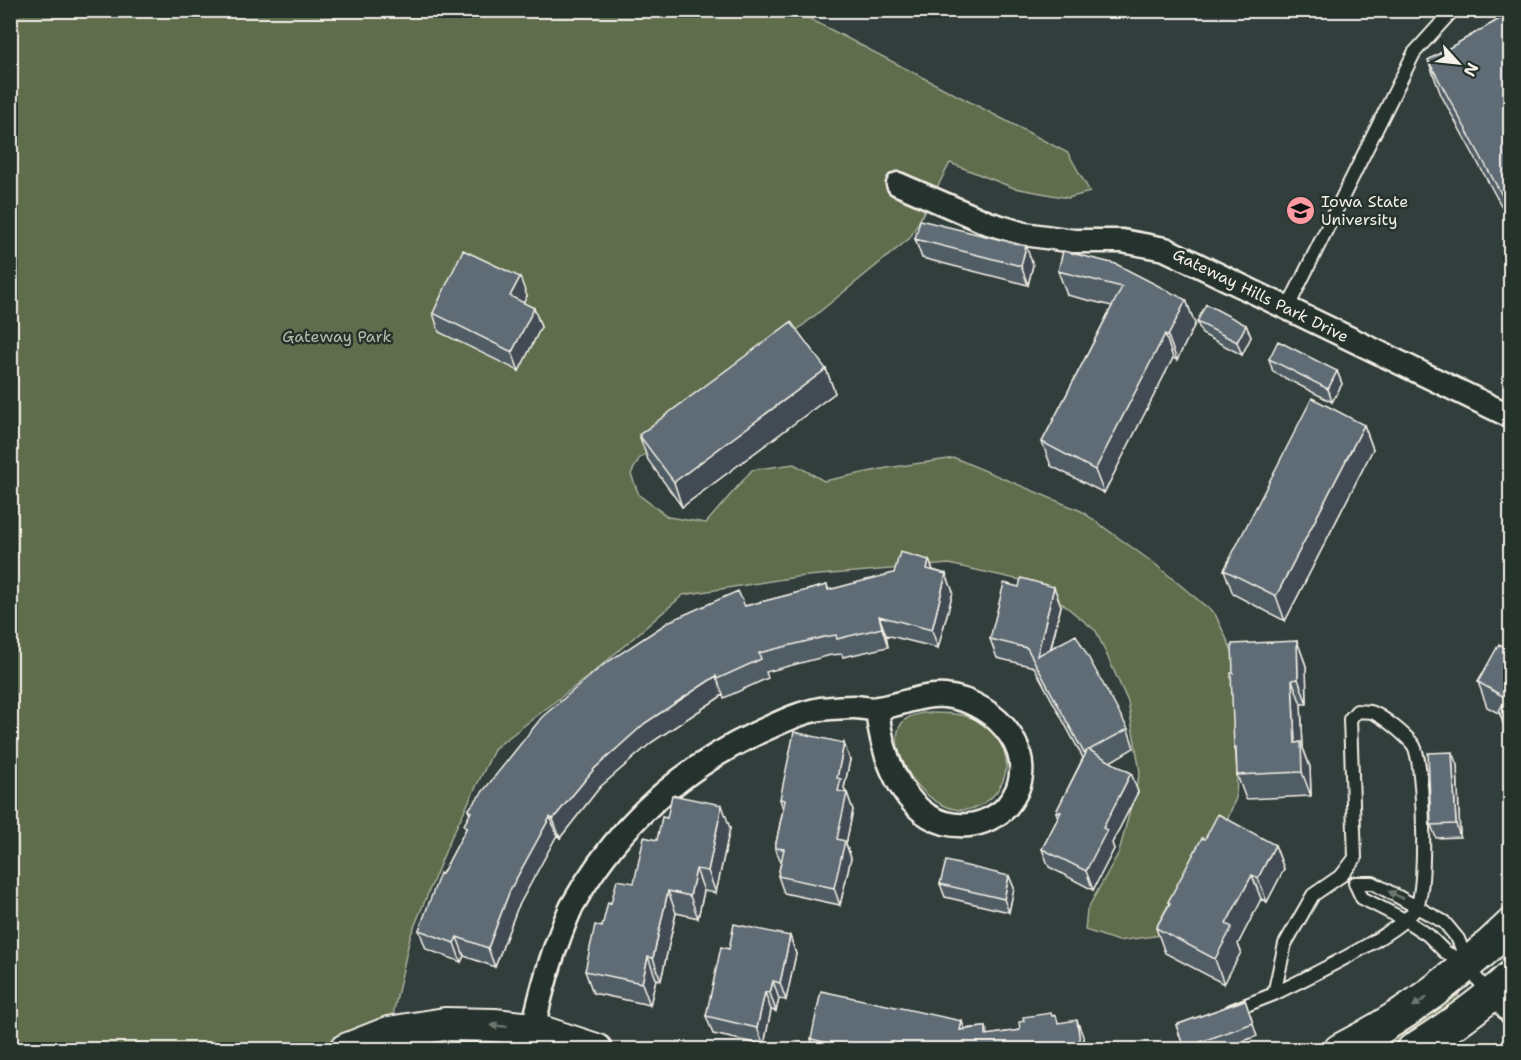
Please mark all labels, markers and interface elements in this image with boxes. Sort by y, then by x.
north arrow [1428,33,1488,93]
text: N [1459,59,1483,80]
place label: Iowa State University [1321,191,1408,230]
school or university icon: Iowa State University [1284,194,1316,226]
street label: Gateway Hills Park Drive [1169,244,1352,347]
park label: Gateway Park [282,326,392,347]
one-way arrow [1388,890,1405,899]
one-way arrow [1412,996,1428,1007]
one-way arrow [489,1021,508,1031]

